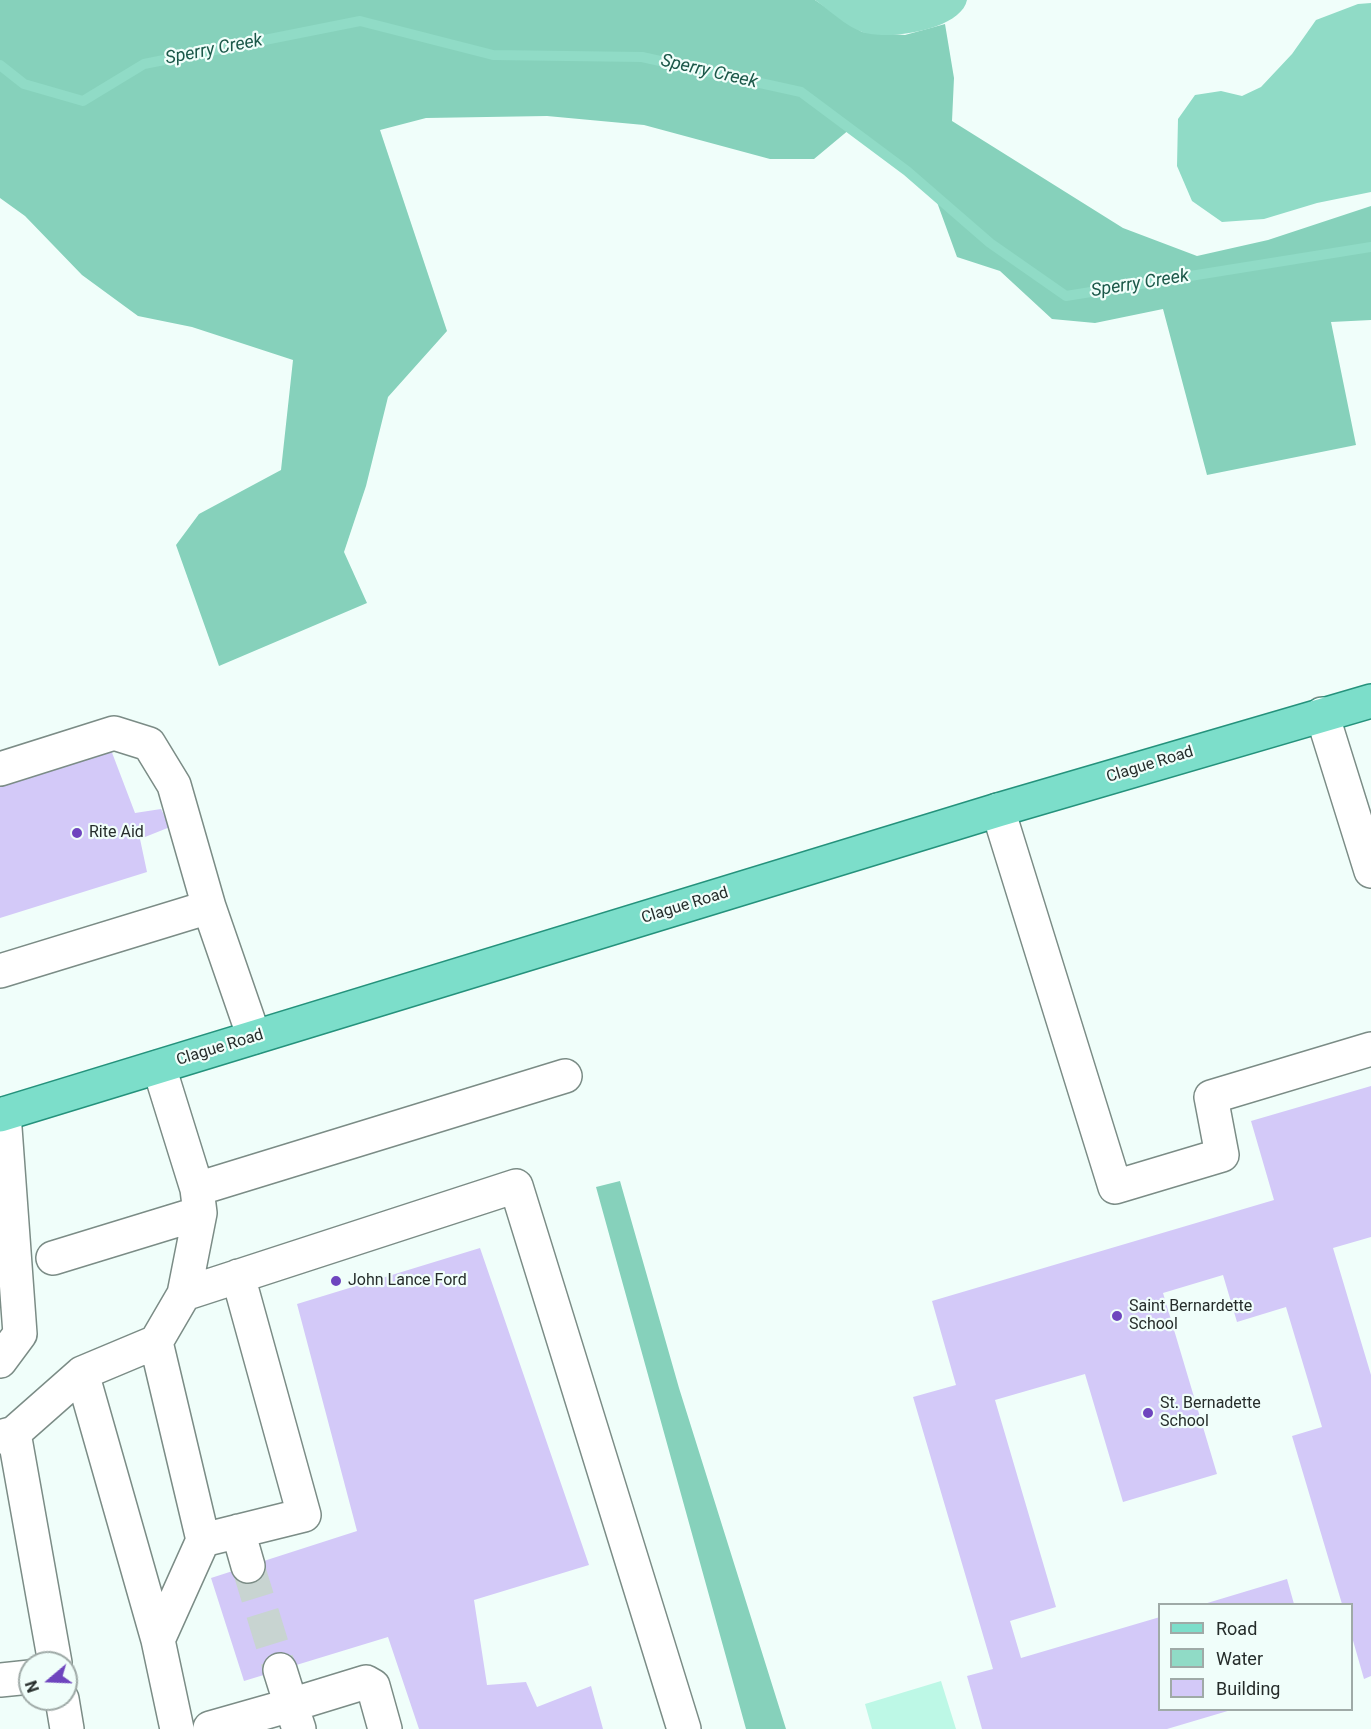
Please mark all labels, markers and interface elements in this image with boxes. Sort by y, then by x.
water label: Sperry Creek [164,30,264,70]
water label: Sperry Creek [659,50,759,94]
water label: Sperry Creek [1090,266,1190,302]
street label: Clague Road [1104,743,1196,787]
place label: Rite Aid [89,823,144,843]
marker: Rite Aid [70,826,84,840]
street label: Clague Road [639,884,731,928]
street label: Clague Road [174,1026,266,1070]
place label: John Lance Ford [348,1271,467,1291]
marker: John Lance Ford [329,1274,343,1288]
place label: Saint Bernardette School [1129,1297,1252,1335]
marker: Saint Bernardette School [1110,1309,1124,1323]
place label: St. Bernadette School [1160,1394,1261,1432]
marker: St. Bernadette School [1141,1406,1155,1420]
legend [1158,1603,1353,1711]
text: Road [1216,1618,1257,1639]
text: Water [1216,1648,1263,1669]
north arrow [18,1651,78,1711]
text: N [22,1678,43,1695]
text: Building [1216,1678,1280,1699]

